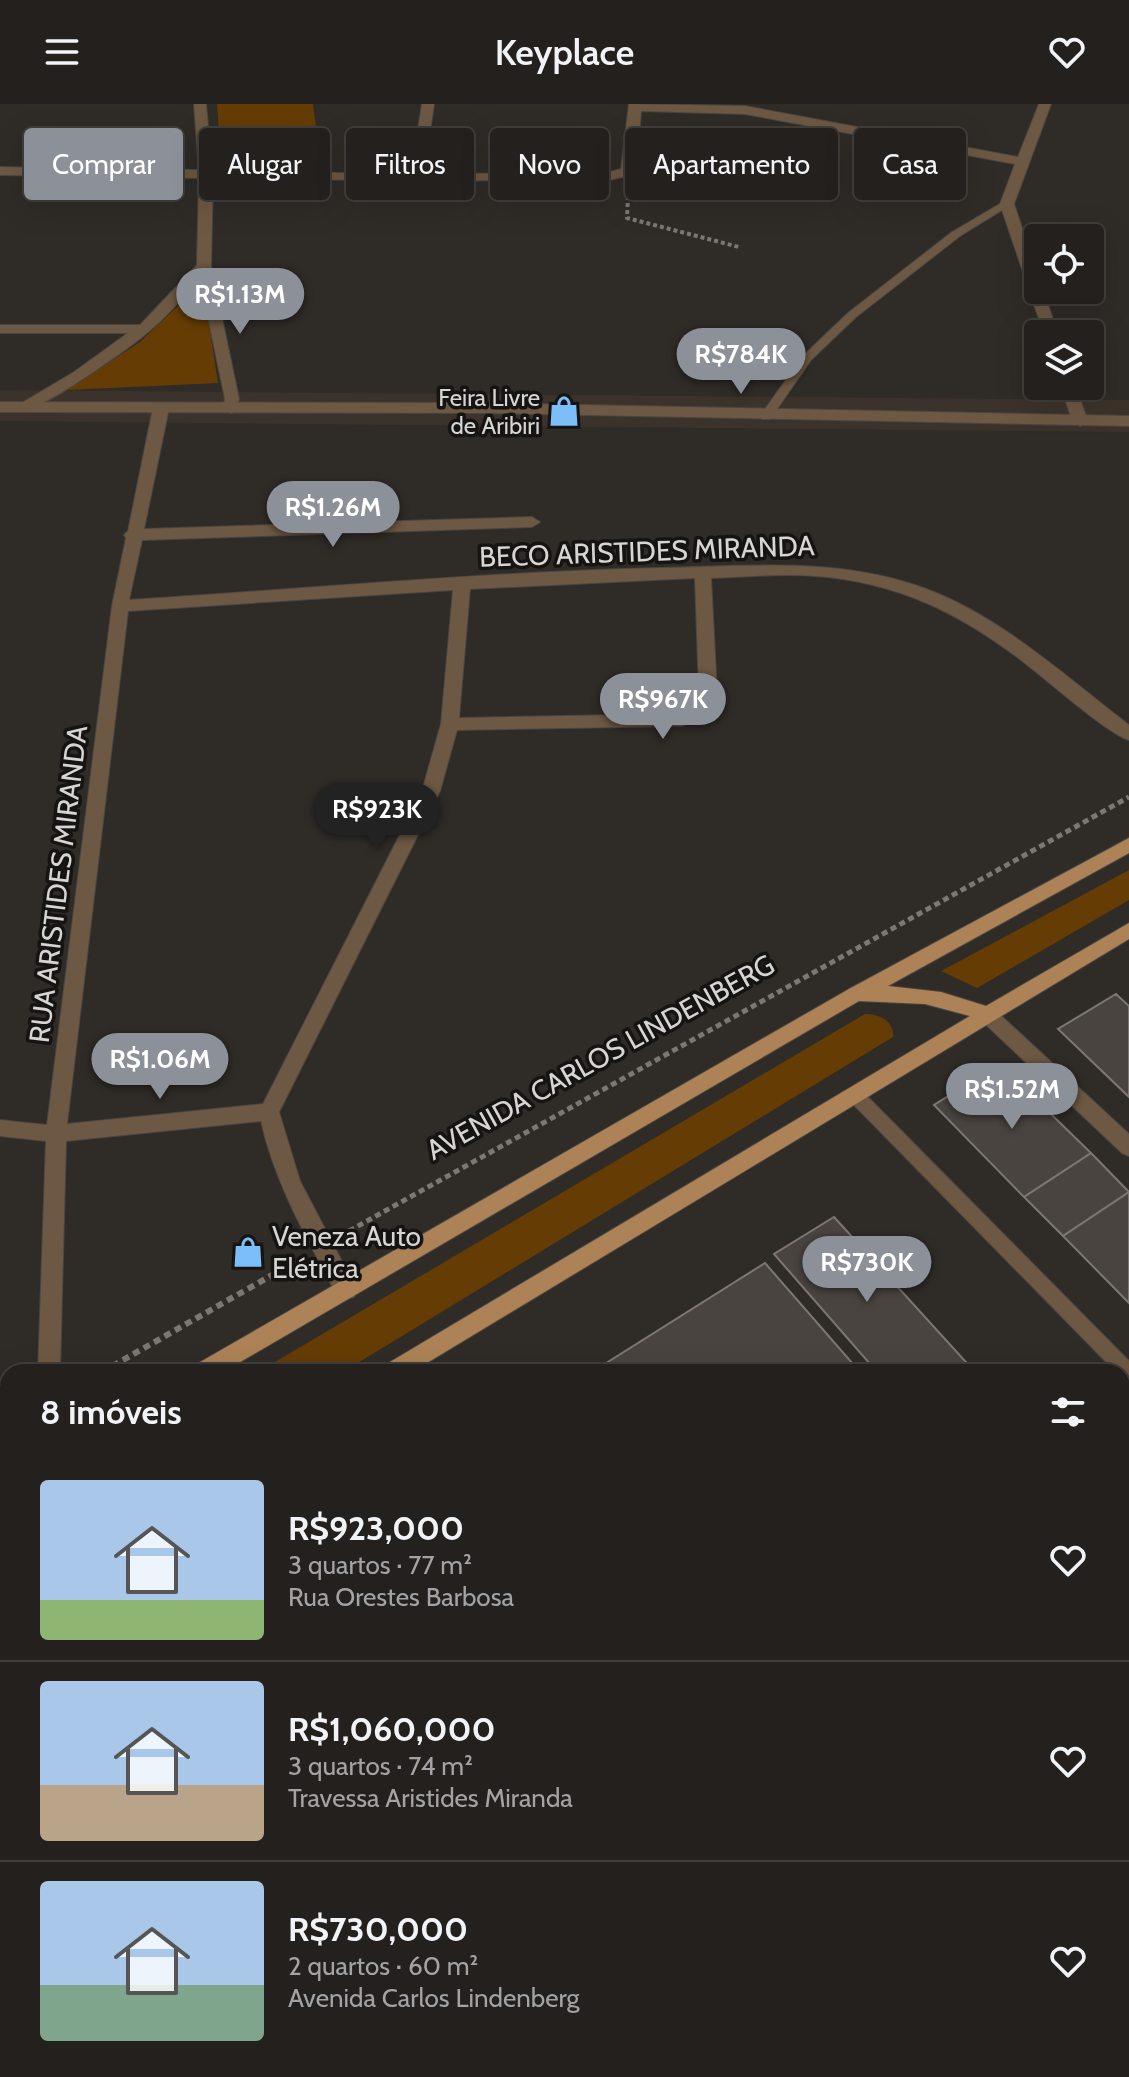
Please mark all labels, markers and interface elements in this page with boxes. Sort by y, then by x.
icon: menu [40,30,84,74]
text: Keyplace [495,30,634,74]
icon: heart [1045,30,1089,74]
chip: Comprar [24,128,183,200]
chip: Alugar [199,128,330,200]
chip: Filtros [346,128,474,200]
chip: Novo [490,128,609,200]
chip: Apartamento [625,128,838,200]
chip: Casa [854,128,966,200]
map controls [1024,224,1104,400]
button: locate [1024,224,1104,304]
pin: R$1.13M [166,268,314,336]
text: R$1.13M [194,278,286,310]
button: layers [1024,320,1104,400]
pin: R$784K [676,328,806,396]
text: R$784K [695,338,787,370]
place label: Feira Livre de Aribiri [438,383,540,440]
shop icon: Feira Livre de Aribiri [547,394,581,428]
pin: R$1.26M [259,481,407,549]
text: R$1.26M [285,491,381,523]
street label: BECO ARISTIDES MIRANDA [479,528,816,574]
pin: R$967K [598,673,728,741]
text: R$967K [618,683,708,715]
street label: RUA ARISTIDES MIRANDA [22,723,94,1045]
pin: R$923K [312,783,442,851]
text: R$923K [332,793,422,825]
street label: AVENIDA CARLOS LINDENBERG [420,947,780,1167]
pin: R$1.06M [86,1033,234,1101]
text: R$1.06M [109,1043,211,1075]
pin: R$1.52M [938,1063,1086,1131]
text: R$1.52M [964,1073,1060,1105]
place label: Veneza Auto Elétrica [272,1219,421,1285]
shop icon: Veneza Auto Elétrica [231,1235,265,1269]
pin: R$730K [802,1236,932,1304]
text: R$730K [820,1246,914,1278]
icon: filters [1046,1390,1090,1434]
text: 8 imóveis [40,1391,182,1433]
text: R$923,000 [288,1507,464,1549]
icon: home [104,1512,200,1608]
icon: heart [1046,1538,1090,1582]
text: 3 quartos · 77 m² [288,1549,472,1581]
text: Rua Orestes Barbosa [288,1581,514,1613]
text: R$1,060,000 [288,1708,495,1750]
icon: home [104,1713,200,1809]
icon: heart [1046,1739,1090,1783]
text: 3 quartos · 74 m² [288,1750,473,1782]
text: Travessa Aristides Miranda [288,1782,573,1814]
text: R$730,000 [288,1908,468,1950]
icon: home [104,1913,200,2009]
icon: heart [1046,1939,1090,1983]
text: 2 quartos · 60 m² [288,1950,478,1982]
text: Avenida Carlos Lindenberg [288,1982,580,2014]

